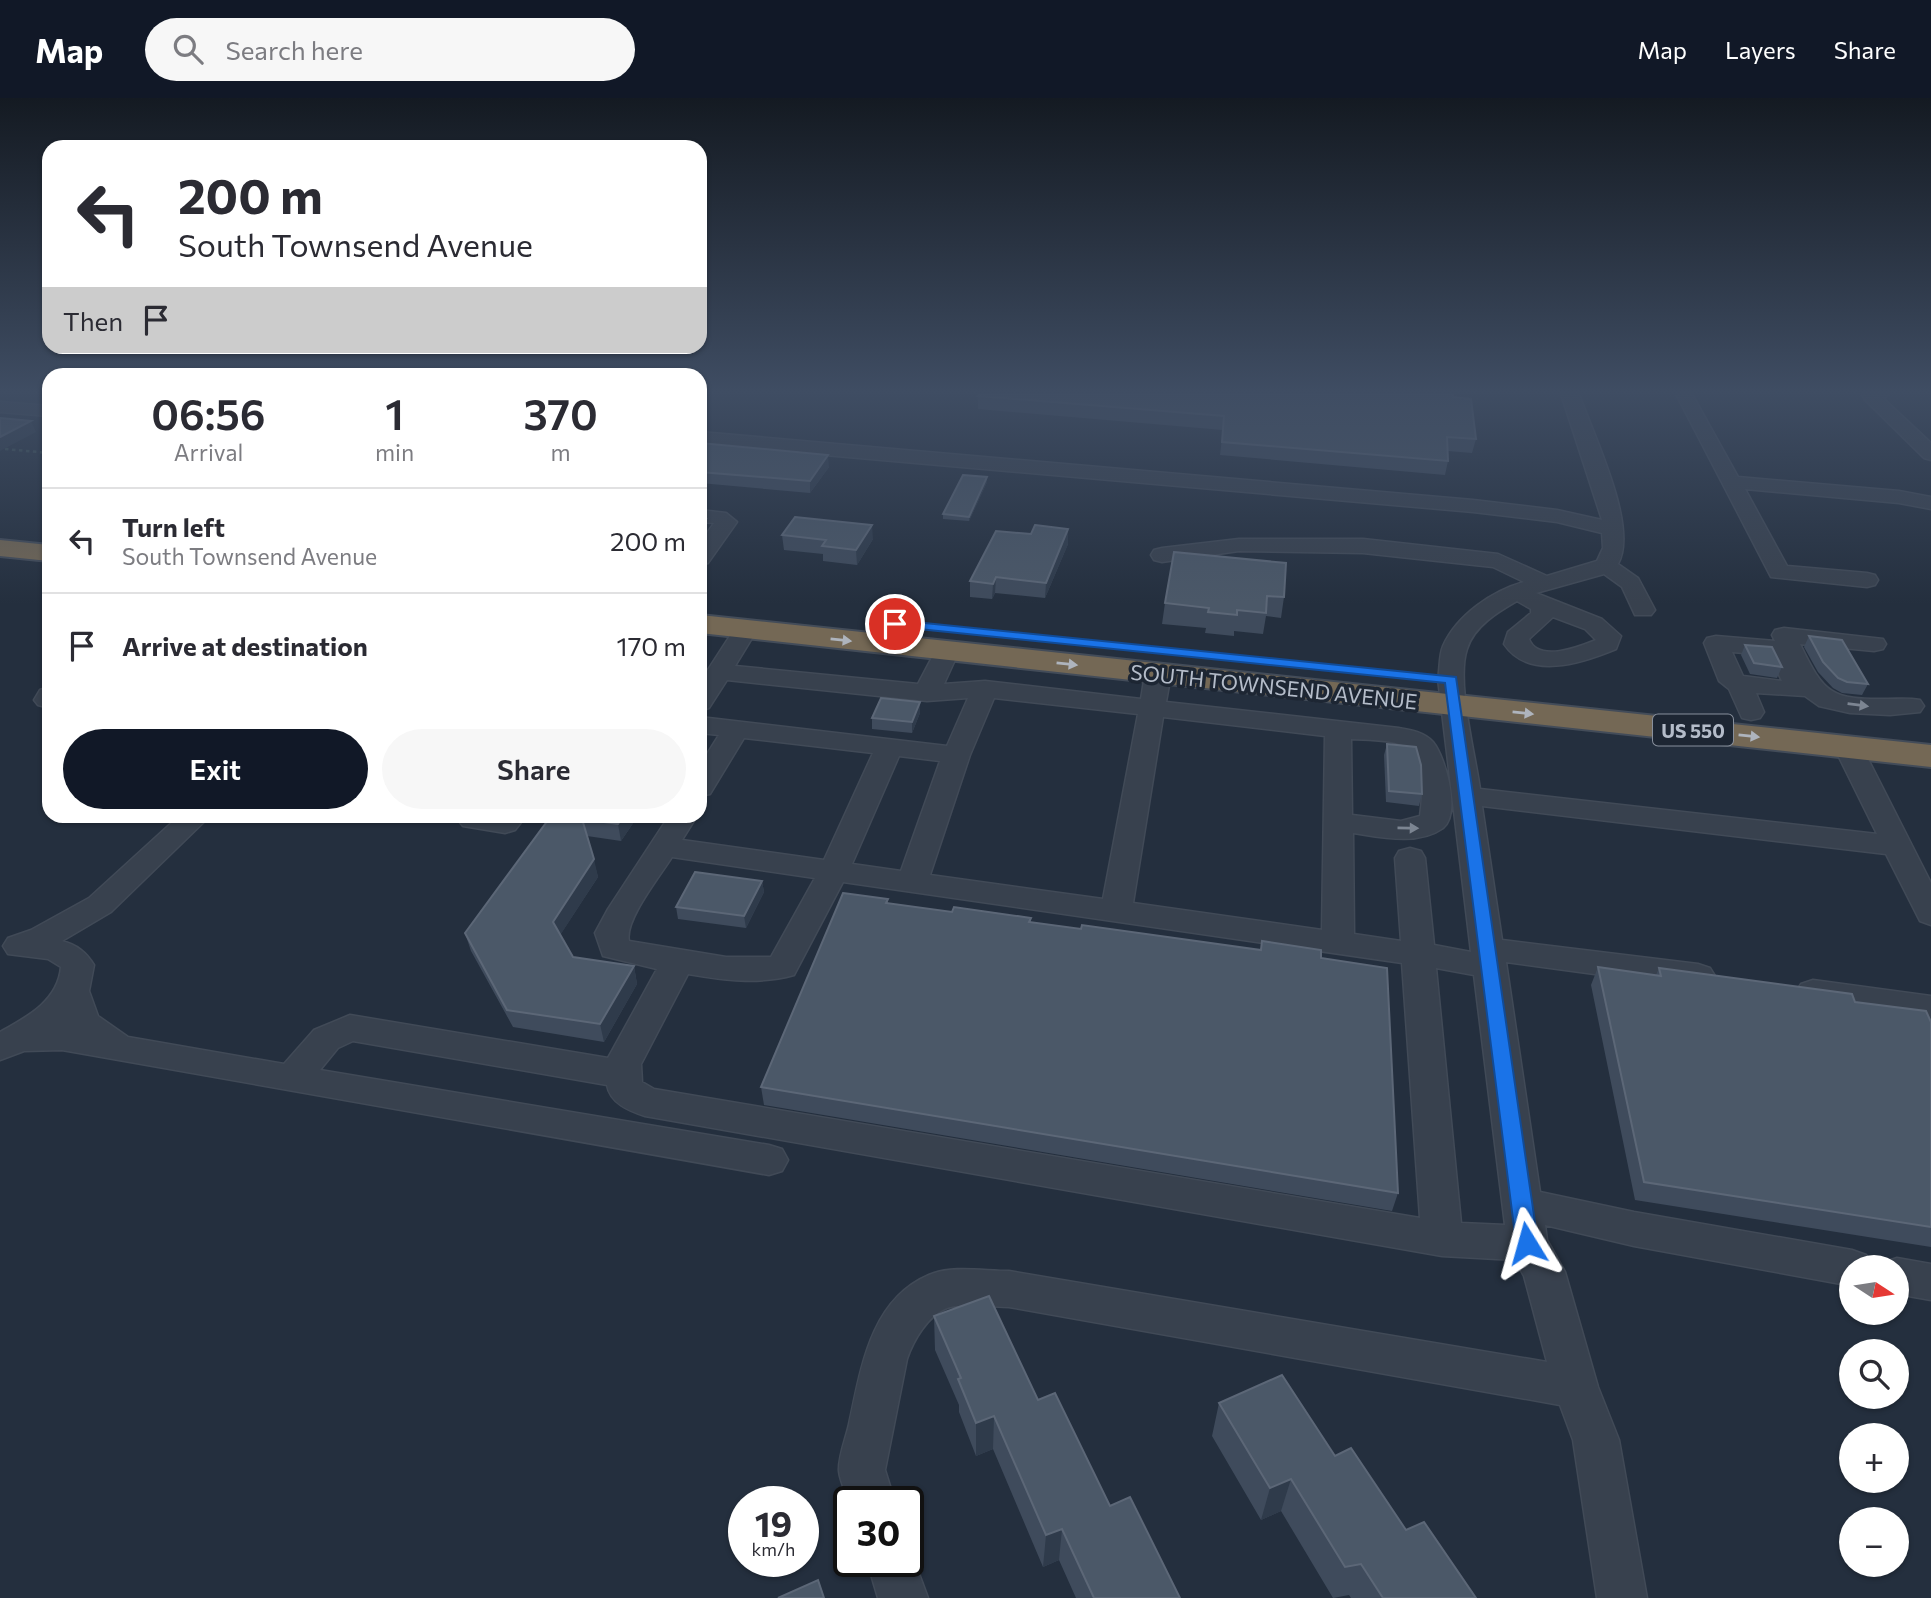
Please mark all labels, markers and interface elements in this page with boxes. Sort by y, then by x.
search box [145,18,635,81]
text: Map [35,29,103,70]
icon: search [169,30,207,68]
text: Search here [225,34,363,65]
text: Map [1638,35,1687,64]
text: Layers [1725,35,1796,64]
text: Share [1834,35,1896,64]
text: 200 m [178,164,323,224]
icon: left [63,168,154,259]
text: South Townsend Avenue [178,224,533,264]
icon: arrive [137,301,175,339]
text: Then [63,305,123,336]
text: 06:56 [151,387,266,439]
text: 1 [385,387,404,439]
text: 370 [523,387,598,439]
text: Arrival [174,438,243,466]
text: min [375,438,414,466]
text: m [550,438,571,466]
text: Turn left [122,511,225,542]
icon: left [63,522,101,560]
text: 200 m [610,525,686,556]
text: South Townsend Avenue [122,542,377,570]
pin [865,594,925,654]
icon: arrive [876,605,914,643]
icon: arrive [63,627,101,665]
text: Arrive at destination [122,630,368,661]
text: 170 m [617,630,686,661]
one-way arrow [830,635,852,646]
street label: SOUTH TOWNSEND AVENUE [1129,658,1419,714]
one-way arrow [1056,659,1078,670]
one-way arrow [1848,699,1870,710]
one-way arrow [1512,707,1534,718]
road number: US 550 [1653,715,1733,746]
button: Exit [63,729,368,809]
button: Share [382,729,686,809]
one-way arrow [1738,731,1760,742]
one-way arrow [1397,822,1419,834]
position arrow [1490,1206,1564,1280]
north arrow [1839,1255,1909,1325]
map controls [1839,1255,1909,1577]
button: search [1839,1339,1909,1409]
button: + [1839,1423,1909,1493]
speed limit sign: 30 [833,1486,924,1577]
text: 19 [755,1501,792,1544]
button: − [1839,1507,1909,1577]
text: km/h [752,1538,795,1560]

